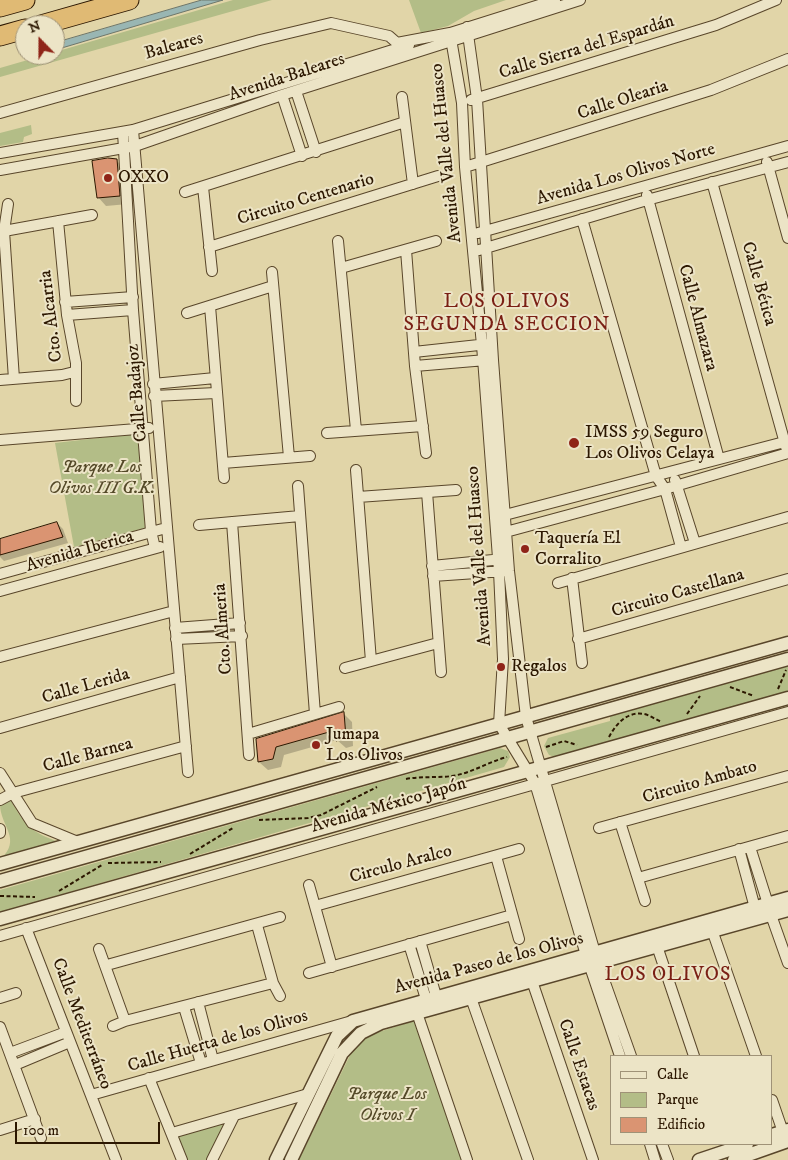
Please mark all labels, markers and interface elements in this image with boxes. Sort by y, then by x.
street label: Calle Sierra del Espardán [497,11,677,85]
north arrow [15,15,65,65]
text: N [26,17,43,38]
street label: Baleares [142,28,206,66]
street label: Avenida Baleares [226,49,348,107]
street label: Avenida Valle del Huasco [427,62,467,244]
street label: Calle Olearia [575,76,671,126]
street label: Avenida Los Olivos Norte [534,139,718,211]
place label: OXXO [118,167,169,189]
street label: Circuito Centenario [235,169,377,231]
marker: OXXO [102,172,114,184]
street label: Calle Bética [736,240,780,328]
street label: Calle Almazara [672,262,722,374]
street label: Cto. Alcarria [36,269,68,363]
district label: LOS OLIVOS SEGUNDA SECCION [402,291,612,338]
street label: Calle Badajoz [123,343,153,443]
place label: IMSS 59 Seguro Los Olivos Celaya [585,422,714,464]
marker: IMSS 59 Seguro Los Olivos Celaya [567,436,581,450]
park label: Parque Los Olivos III G.K. [49,457,155,499]
street label: Avenida Valle del Huasco [463,465,497,647]
street label: Avenida Iberica [24,526,136,578]
place label: Taquería El Corralito [535,528,621,570]
marker: Taquería El Corralito [519,543,531,555]
street label: Circuito Castellana [609,565,747,623]
street label: Cto. Almeria [210,583,238,675]
place label: Regalos [511,656,567,678]
marker: Regalos [495,661,507,673]
street label: Calle Lerida [40,664,132,710]
place label: Jumapa Los Olivos [326,724,403,766]
street label: Calle Barnea [41,734,135,778]
marker: Jumapa Los Olivos [310,739,322,751]
street label: Circuito Ambato [640,756,760,810]
street label: Avenida México Japón [309,774,469,838]
street label: Circulo Aralco [347,841,455,889]
street label: Avenida Paseo de los Olivos [392,928,586,1000]
street label: Calle Mediterráneo [46,955,116,1093]
district label: LOS OLIVOS [603,964,733,988]
street label: Calle Huerta de los Olivos [126,1006,310,1078]
street label: Calle Estacas [552,1016,604,1114]
legend [610,1055,773,1145]
text: Calle [657,1065,689,1084]
park label: Parque Los Olivos I [347,1084,427,1126]
text: Parque [657,1090,698,1109]
scale bar [18,1112,162,1144]
text: Edificio [657,1115,705,1134]
text: 100 m [23,1121,59,1140]

